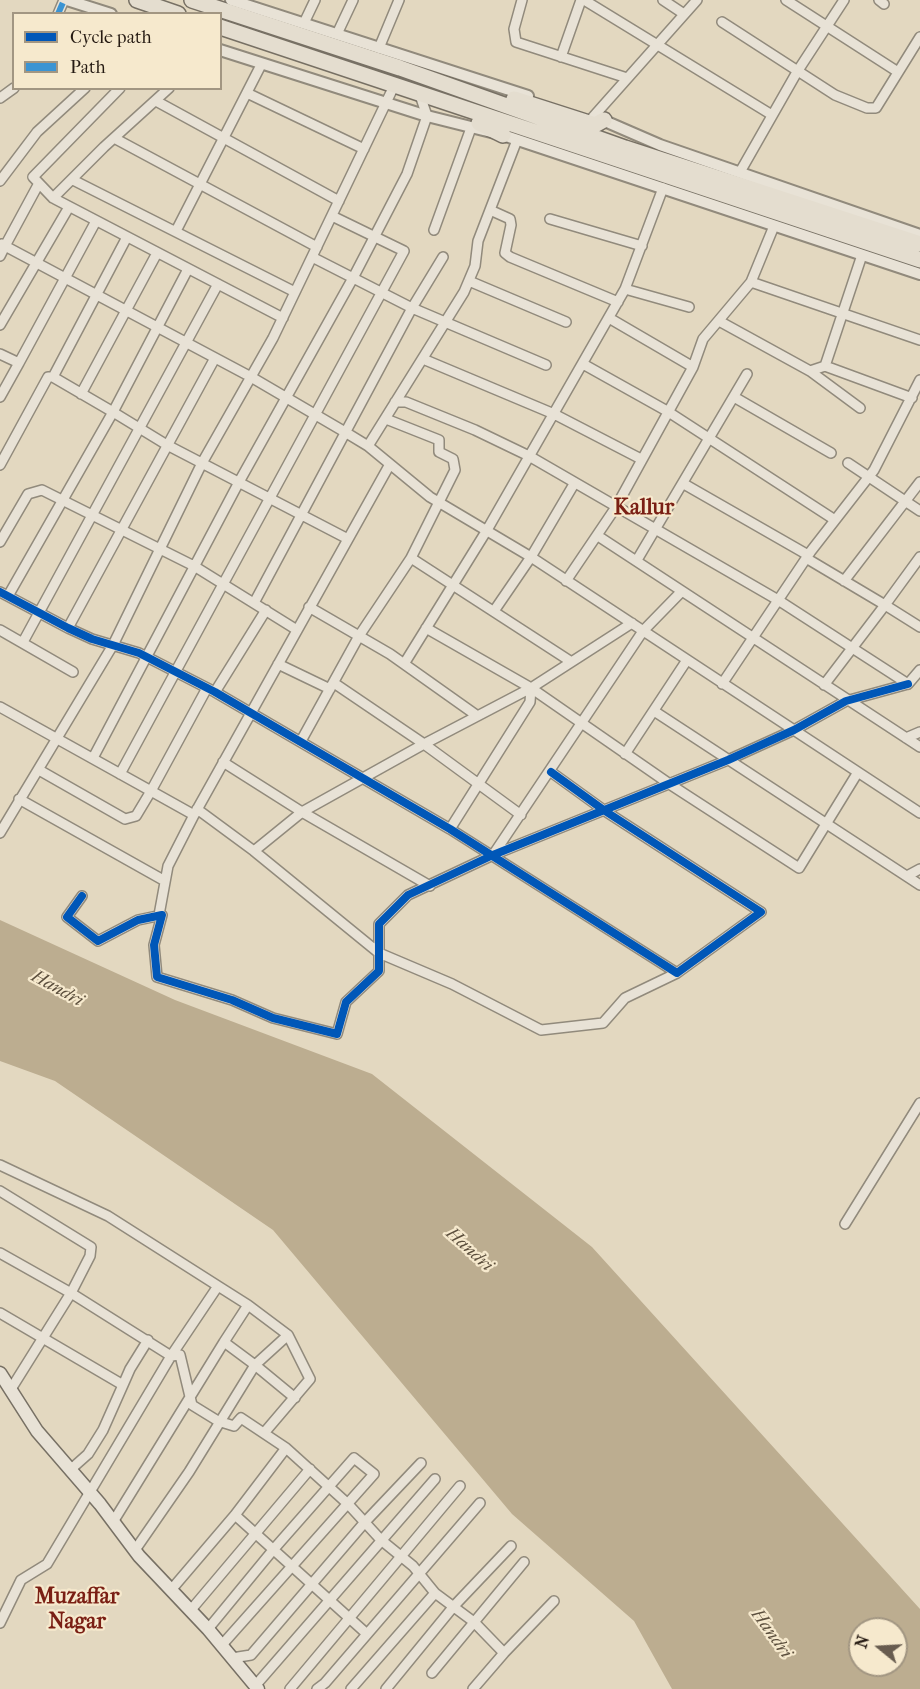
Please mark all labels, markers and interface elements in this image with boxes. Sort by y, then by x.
legend [12,12,222,90]
text: Cycle path [70,27,151,48]
text: Path [70,57,106,78]
district label: Kallur [614,496,674,522]
water label: Handri [27,966,87,1012]
water label: Handri [441,1223,497,1277]
district label: Muzaffar Nagar [35,1585,119,1636]
water label: Handri [746,1605,796,1663]
north arrow [848,1617,908,1677]
text: N [851,1633,873,1651]

